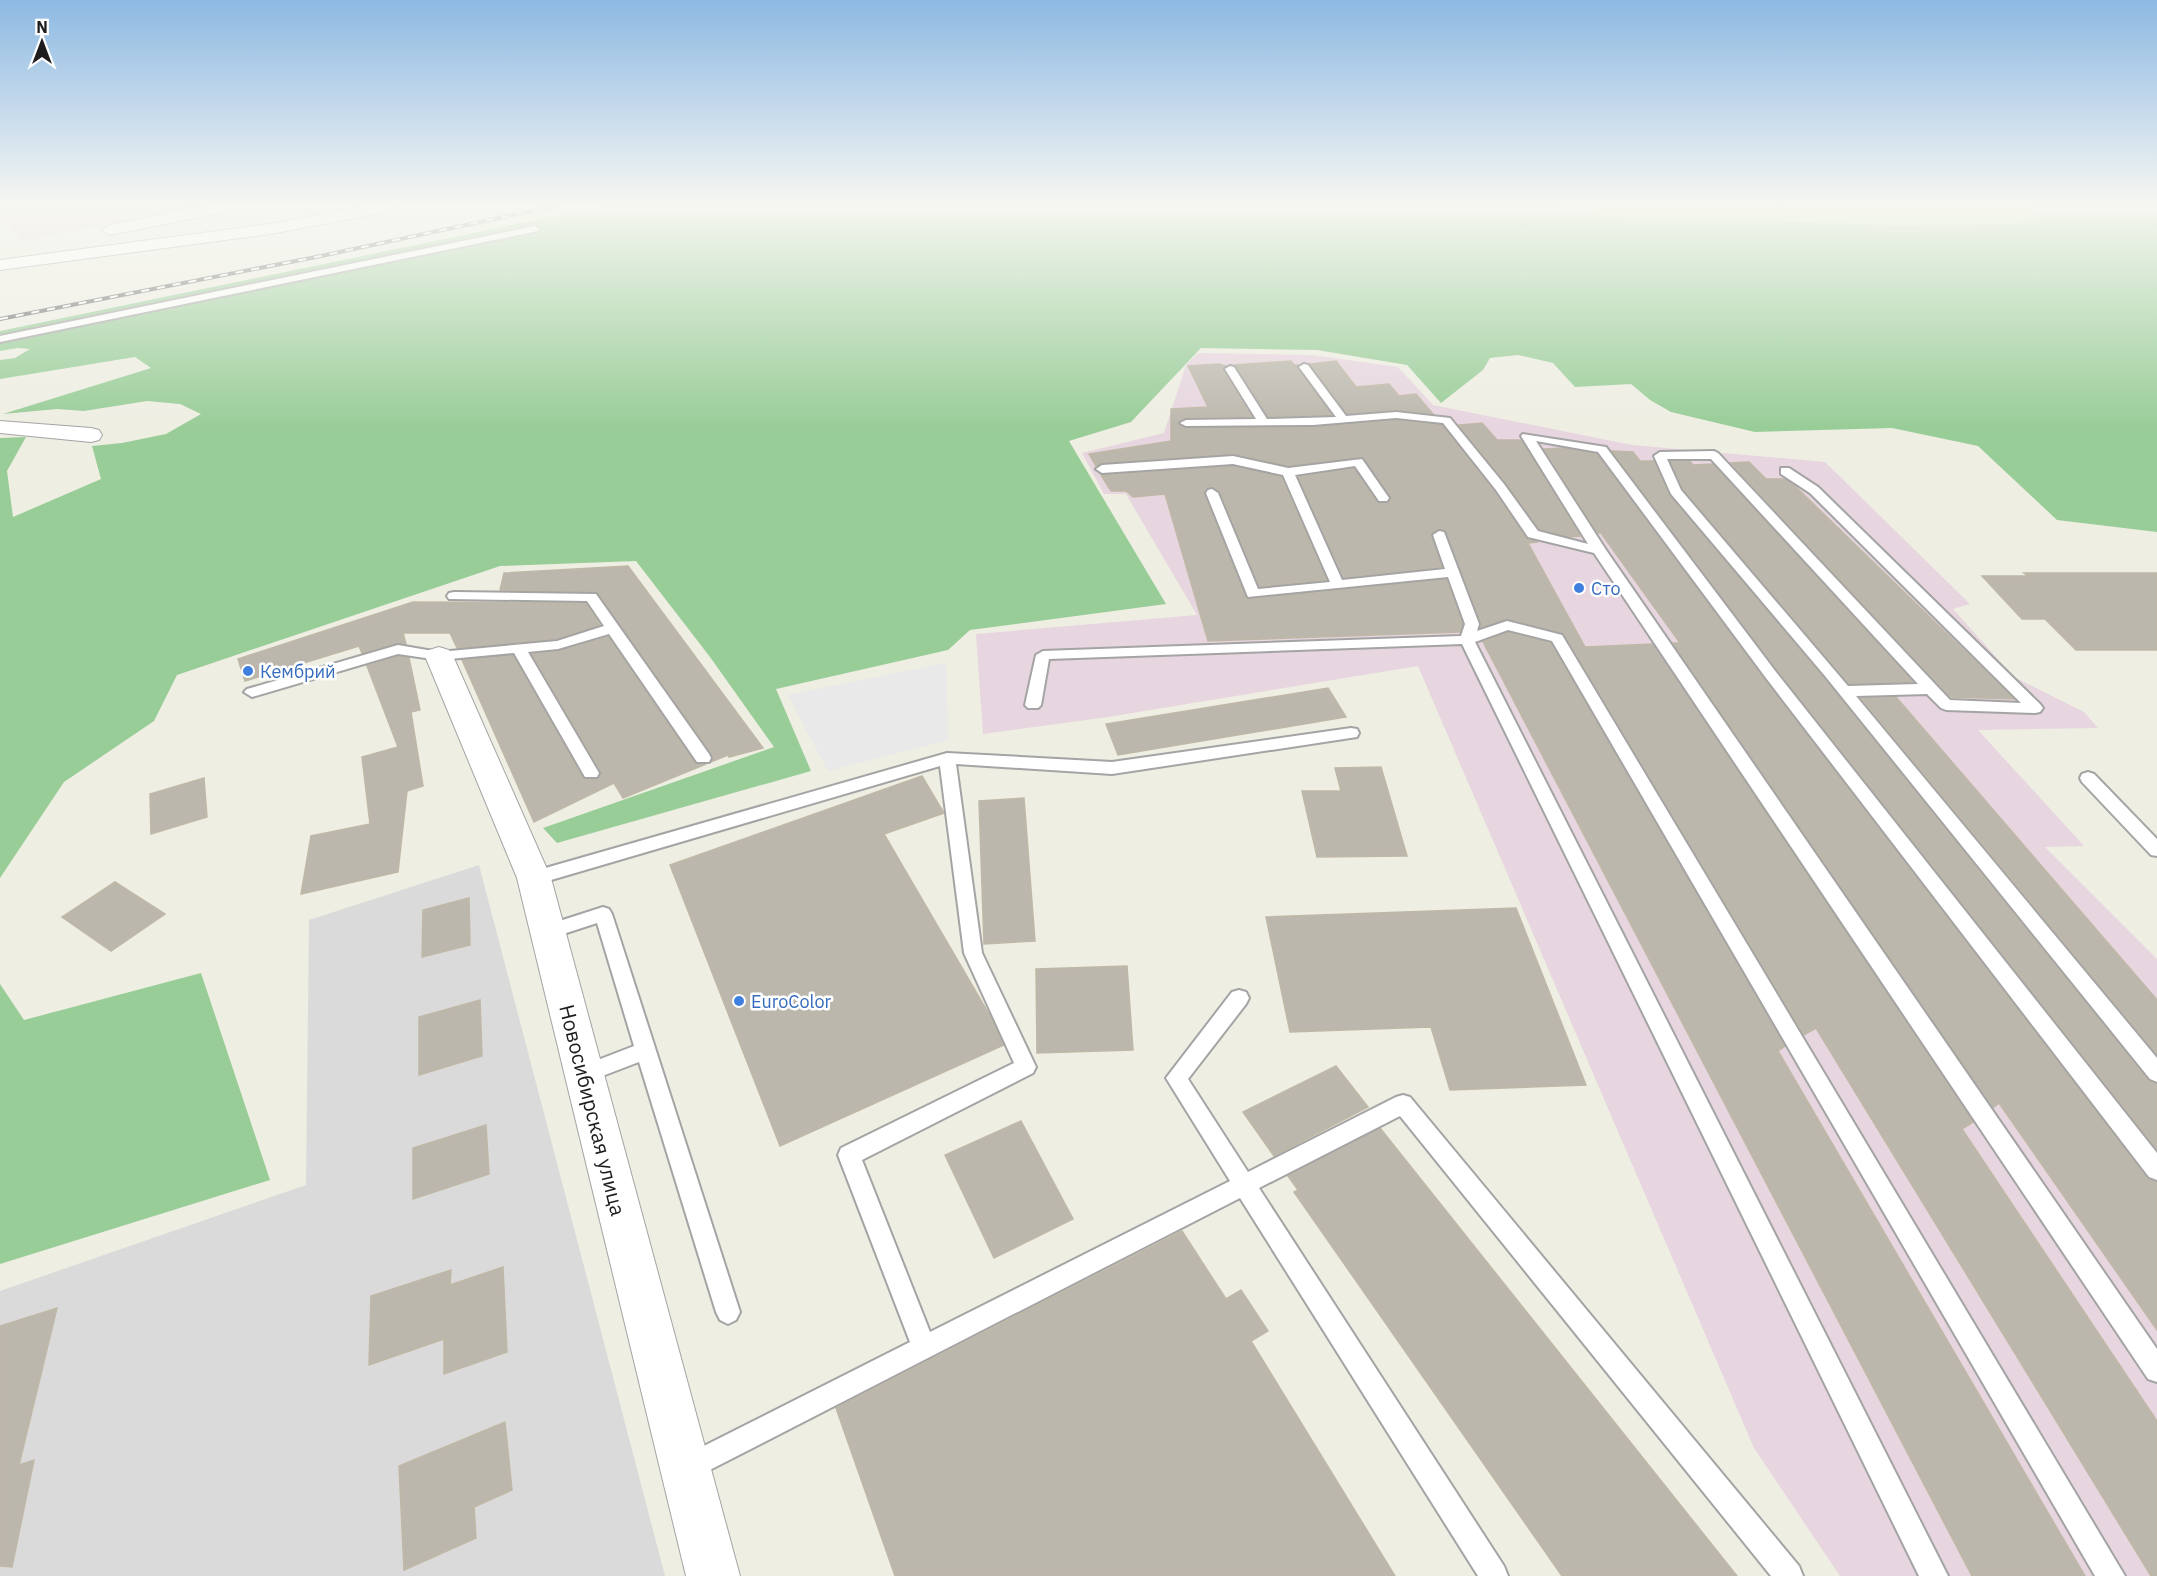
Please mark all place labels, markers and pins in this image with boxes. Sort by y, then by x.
place label: Сто [1591,577,1621,600]
marker: Сто [1572,581,1586,595]
place label: Кембрий [260,660,336,683]
marker: Кембрий [241,664,255,678]
place label: EuroColor [751,990,832,1013]
marker: EuroColor [732,994,746,1008]

